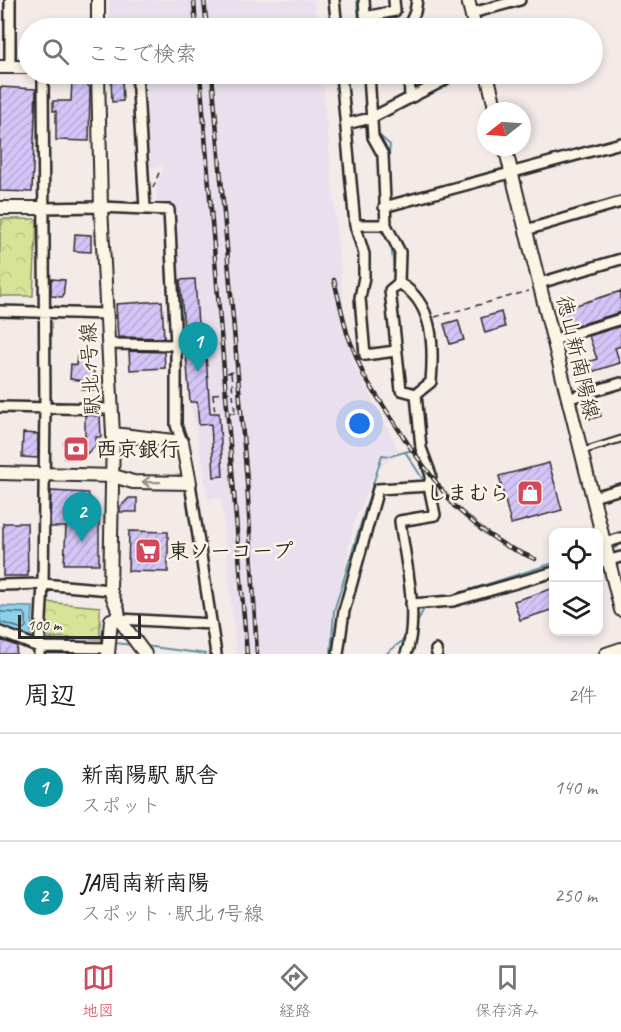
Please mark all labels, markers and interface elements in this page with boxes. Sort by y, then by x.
search box [18,18,603,84]
icon: search [39,35,72,68]
text: ここで検索 [87,40,197,68]
north arrow [477,102,531,156]
street label: 徳山新南陽線 [551,293,605,421]
street label: 駅北1号線 [75,322,105,416]
pin: 1 [178,322,218,372]
your location [345,409,374,438]
bank icon: 西京銀行 [61,434,91,464]
place label: 西京銀行 [96,436,180,462]
one-way arrow [142,477,162,488]
shop icon: しまむら [515,478,545,508]
place label: しまむら [426,480,510,506]
pin: 2 [62,492,101,542]
map controls [549,528,603,636]
button: locate [549,528,603,582]
supermarket icon: 東ソーコープ [133,536,163,566]
place label: 東ソーコープ [168,538,293,564]
button: layers [549,582,603,636]
scale bar [18,612,141,640]
text: 100 m [27,615,61,635]
text: 周辺 [24,679,76,712]
text: 2件 [568,683,597,708]
text: 新南陽駅 駅舎 [81,761,218,789]
text: 1 [39,775,48,800]
text: 140 m [554,775,597,800]
text: スポット [81,793,161,818]
text: JA周南新南陽 [81,869,209,897]
text: 2 [39,883,48,908]
text: 250 m [554,883,597,908]
text: スポット · 駅北1号線 [81,901,263,926]
tab: 地図 [82,961,115,1021]
tab: 経路 [278,961,311,1021]
tab: 保存済み [475,961,539,1021]

